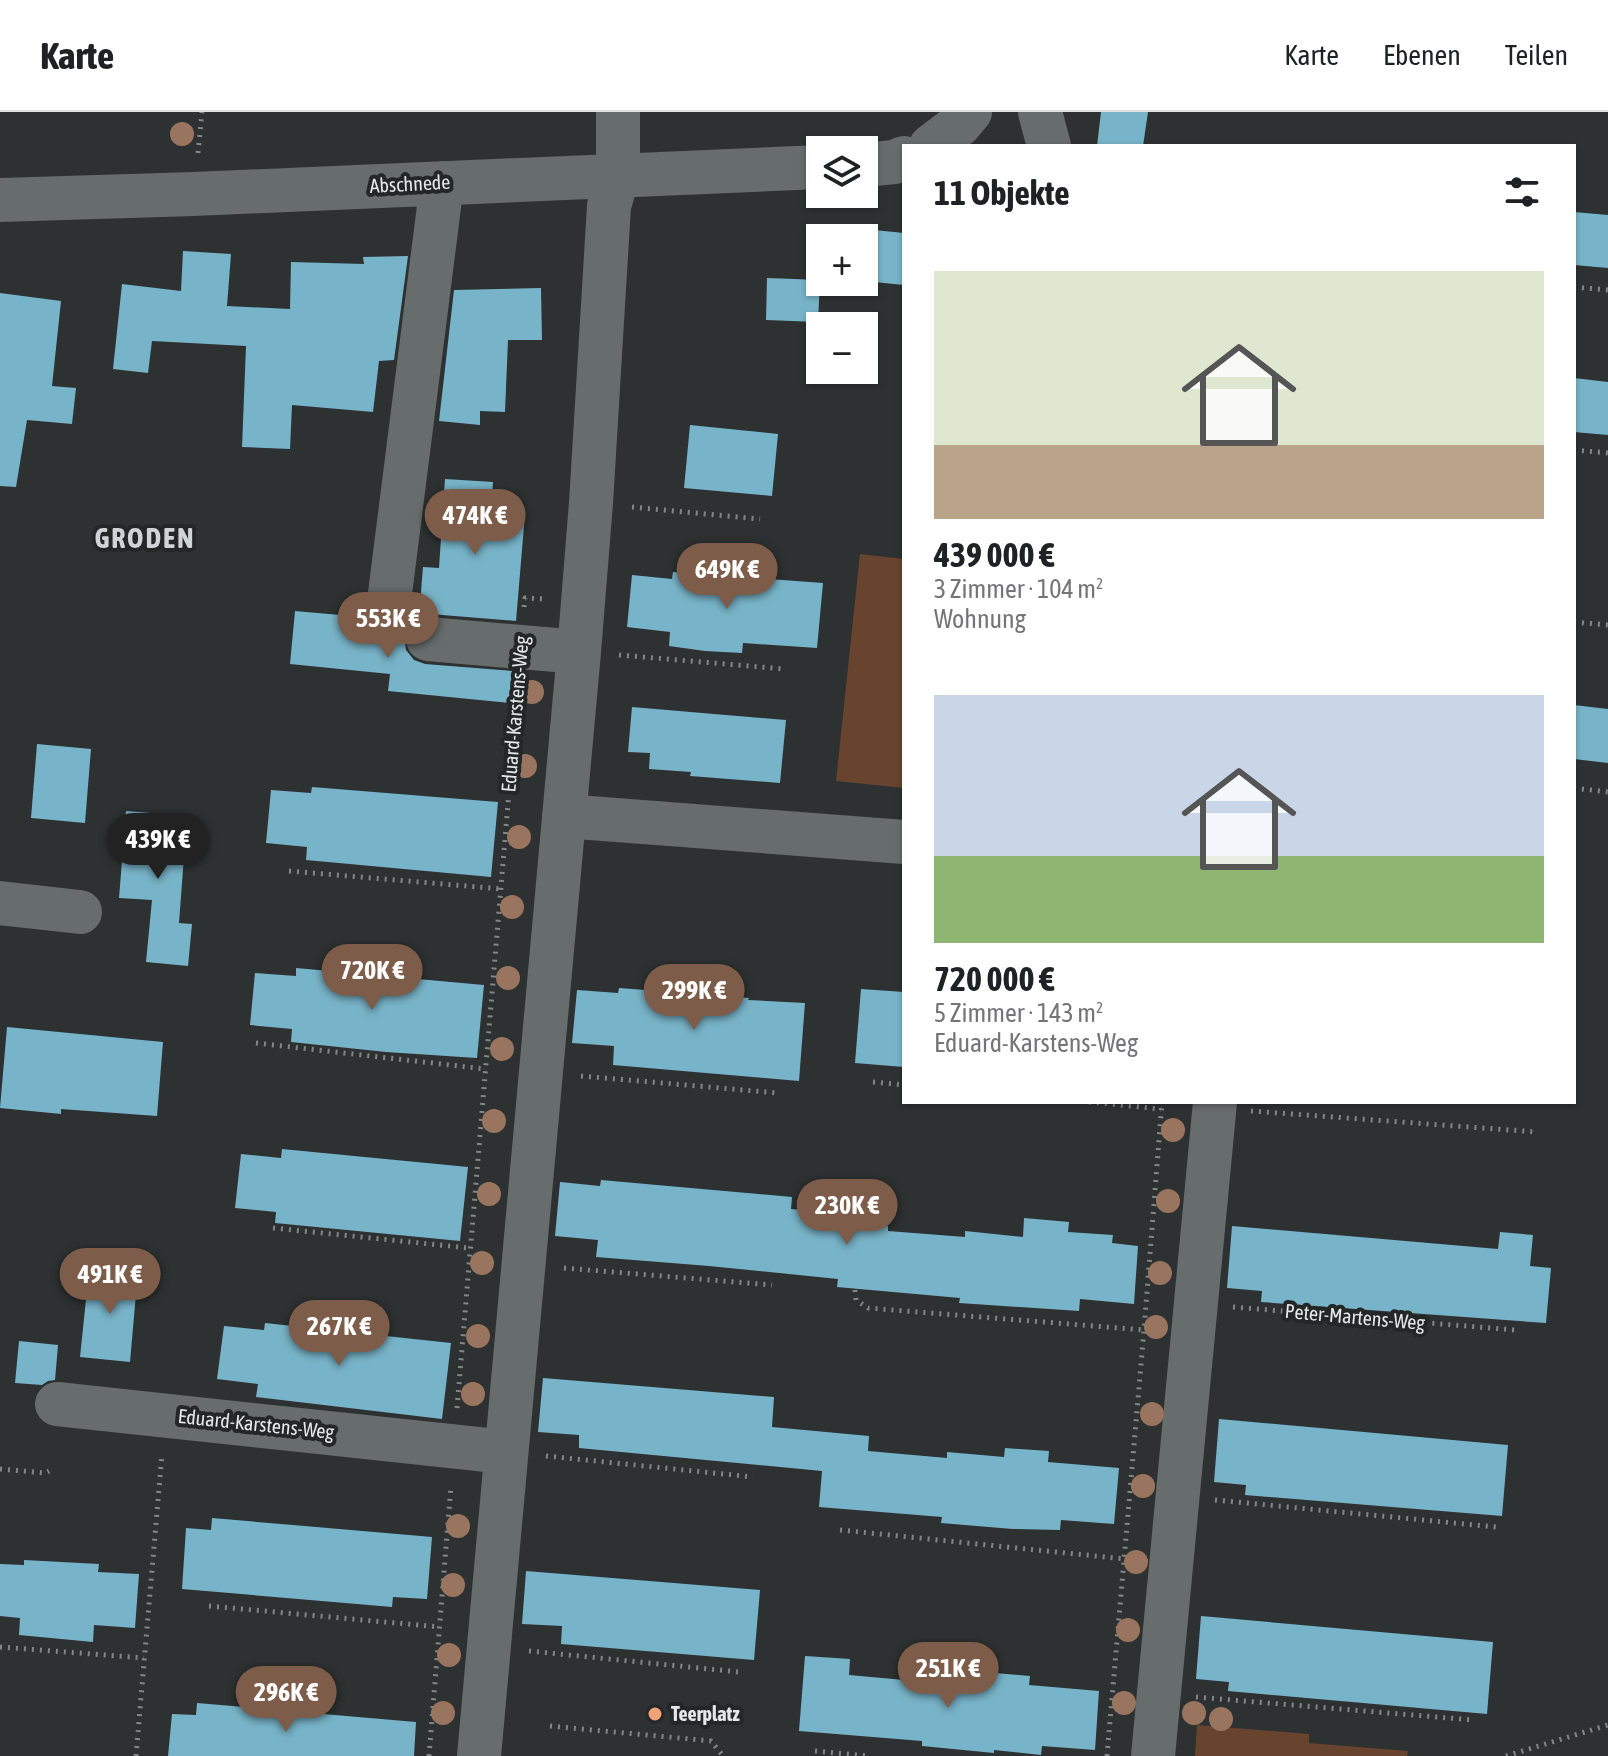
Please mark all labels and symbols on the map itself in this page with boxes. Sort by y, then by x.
street label: Abschnede [369,170,451,197]
pin: 474K € [410,489,540,557]
district label: GRODEN [94,522,196,554]
pin: 649K € [662,543,792,611]
pin: 553K € [323,592,453,660]
street label: Eduard-Karstens-Weg [496,634,533,793]
pin: 439K € [93,813,223,881]
pin: 720K € [307,944,437,1012]
pin: 299K € [629,964,759,1032]
pin: 230K € [782,1179,912,1247]
pin: 491K € [45,1248,175,1316]
street label: Peter-Martens-Weg [1284,1299,1426,1334]
pin: 267K € [274,1300,404,1368]
street label: Eduard-Karstens-Weg [177,1404,336,1443]
pin: 251K € [883,1642,1013,1710]
pin: 296K € [221,1666,351,1734]
place label: Teerplatz [671,1702,740,1725]
marker: Teerplatz [646,1705,664,1723]

